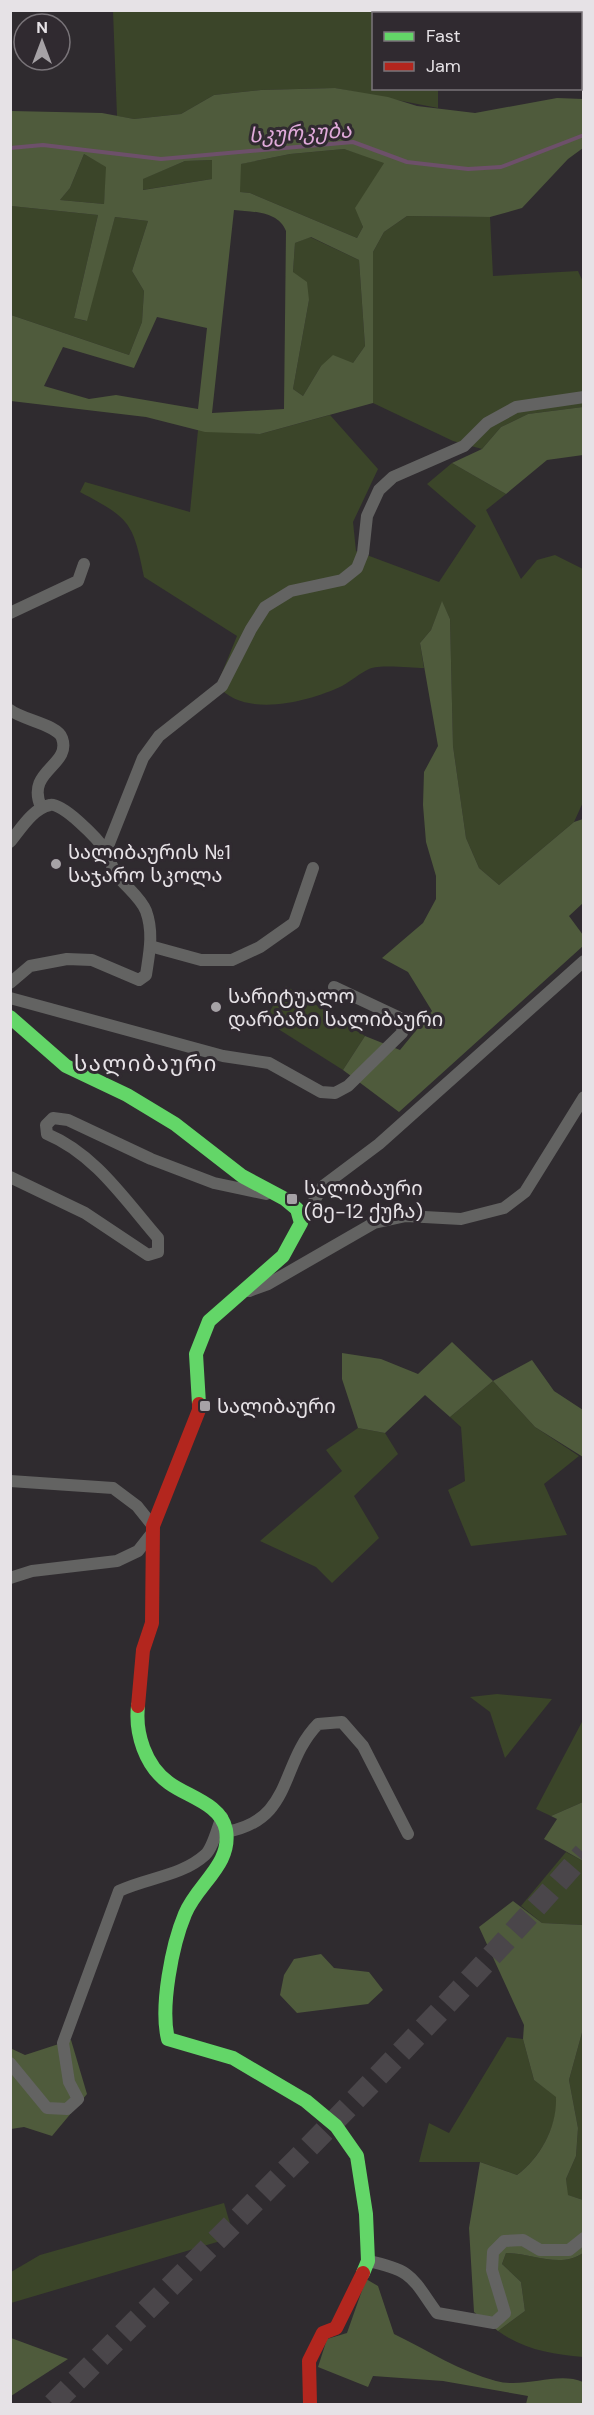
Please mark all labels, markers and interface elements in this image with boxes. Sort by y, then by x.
north arrow [12,12,72,72]
legend [372,12,582,90]
text: N [36,17,48,38]
text: Fast [426,24,461,48]
text: Jam [426,54,461,78]
water label: სკურკუბა [248,116,353,150]
place label: სალიბაურის №1 საჯარო სკოლა [68,839,231,888]
marker: სალიბაურის №1 საჯარო სკოლა [49,857,63,871]
place label: სარიტუალო დარბაზი სალიბაური [228,983,443,1032]
marker: სარიტუალო დარბაზი სალიბაური [209,1000,223,1014]
district label: სალიბაური [74,1049,218,1078]
place label: სალიბაური (მე-12 ქუჩა) [304,1175,423,1224]
marker: სალიბაური (მე-12 ქუჩა) [285,1192,299,1206]
place label: სალიბაური [217,1393,336,1419]
marker: სალიბაური [198,1399,212,1413]

